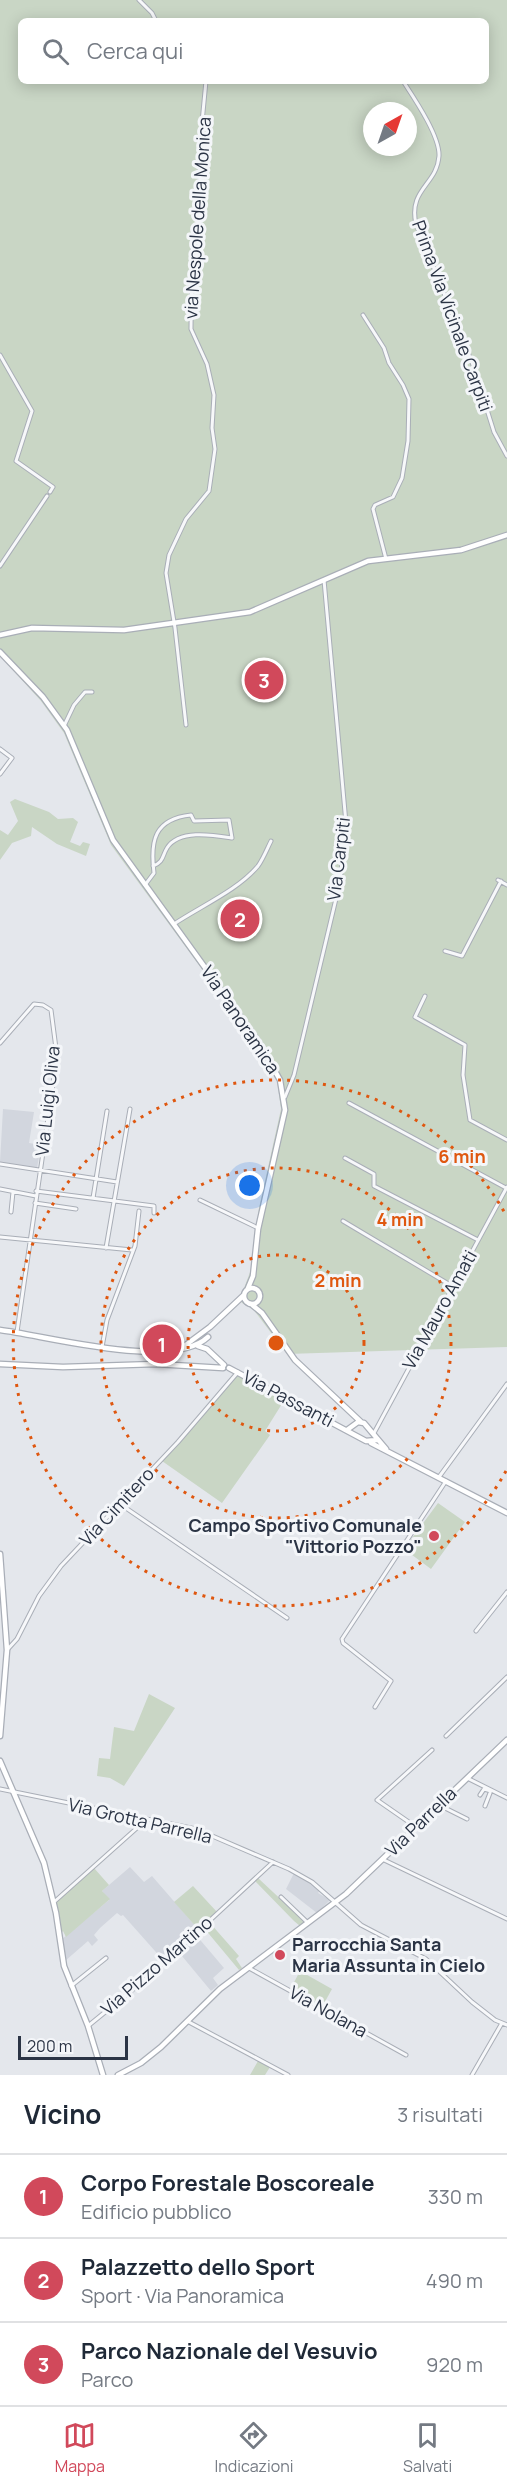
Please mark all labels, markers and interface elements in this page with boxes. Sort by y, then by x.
search box [18,18,489,84]
icon: search [39,35,72,68]
text: Cerca qui [87,36,183,66]
north arrow [363,102,417,156]
street label: via Nespole della Monica [178,116,216,320]
street label: Prima Via Vicinale Carpiti [407,217,499,415]
pin: 3 [244,658,284,702]
street label: Via Carpiti [321,816,355,902]
pin: 2 [220,896,260,942]
street label: Via Panoramica [196,961,286,1078]
street label: Via Luigi Oliva [29,1044,65,1157]
text: 6 min [438,1144,486,1168]
your location [235,1171,264,1200]
text: 4 min [376,1207,424,1231]
street label: Via Mauro Amati [396,1246,482,1373]
text: 2 min [315,1268,361,1292]
pin: 1 [142,1322,182,1366]
centre of rings [266,1333,286,1353]
street label: Via Passanti [239,1364,338,1432]
street label: Via Cimitero [74,1462,159,1551]
place label: Campo Sportivo Comunale "Vittorio Pozzo" [189,1513,422,1558]
marker: Campo Sportivo Comunale "Vittorio Pozzo" [427,1529,441,1543]
street label: Via Parrella [379,1781,461,1861]
street label: Via Grotta Parrella [66,1792,215,1848]
street label: Via Pizzo Martino [96,1910,217,2020]
place label: Parrocchia Santa Maria Assunta in Cielo [292,1932,485,1977]
marker: Parrocchia Santa Maria Assunta in Cielo [273,1948,287,1962]
street label: Via Nolana [285,1980,372,2043]
scale bar [18,2033,128,2060]
text: 200 m [27,2035,72,2057]
text: Vicino [24,2096,101,2132]
text: 3 risultati [397,2101,483,2128]
text: Corpo Forestale Boscoreale [81,2168,374,2198]
text: 1 [39,2183,48,2210]
text: 330 m [428,2183,483,2210]
text: Edificio pubblico [81,2198,232,2225]
text: Palazzetto dello Sport [81,2252,315,2282]
text: 2 [38,2267,49,2294]
text: 490 m [426,2267,483,2294]
text: Sport · Via Panoramica [81,2282,284,2309]
text: Parco Nazionale del Vesuvio [81,2336,378,2366]
text: 3 [38,2351,49,2378]
text: 920 m [426,2351,483,2378]
text: Parco [81,2366,133,2393]
tab: Mappa [55,2419,105,2477]
tab: Indicazioni [214,2419,294,2477]
tab: Salvati [403,2419,452,2477]

